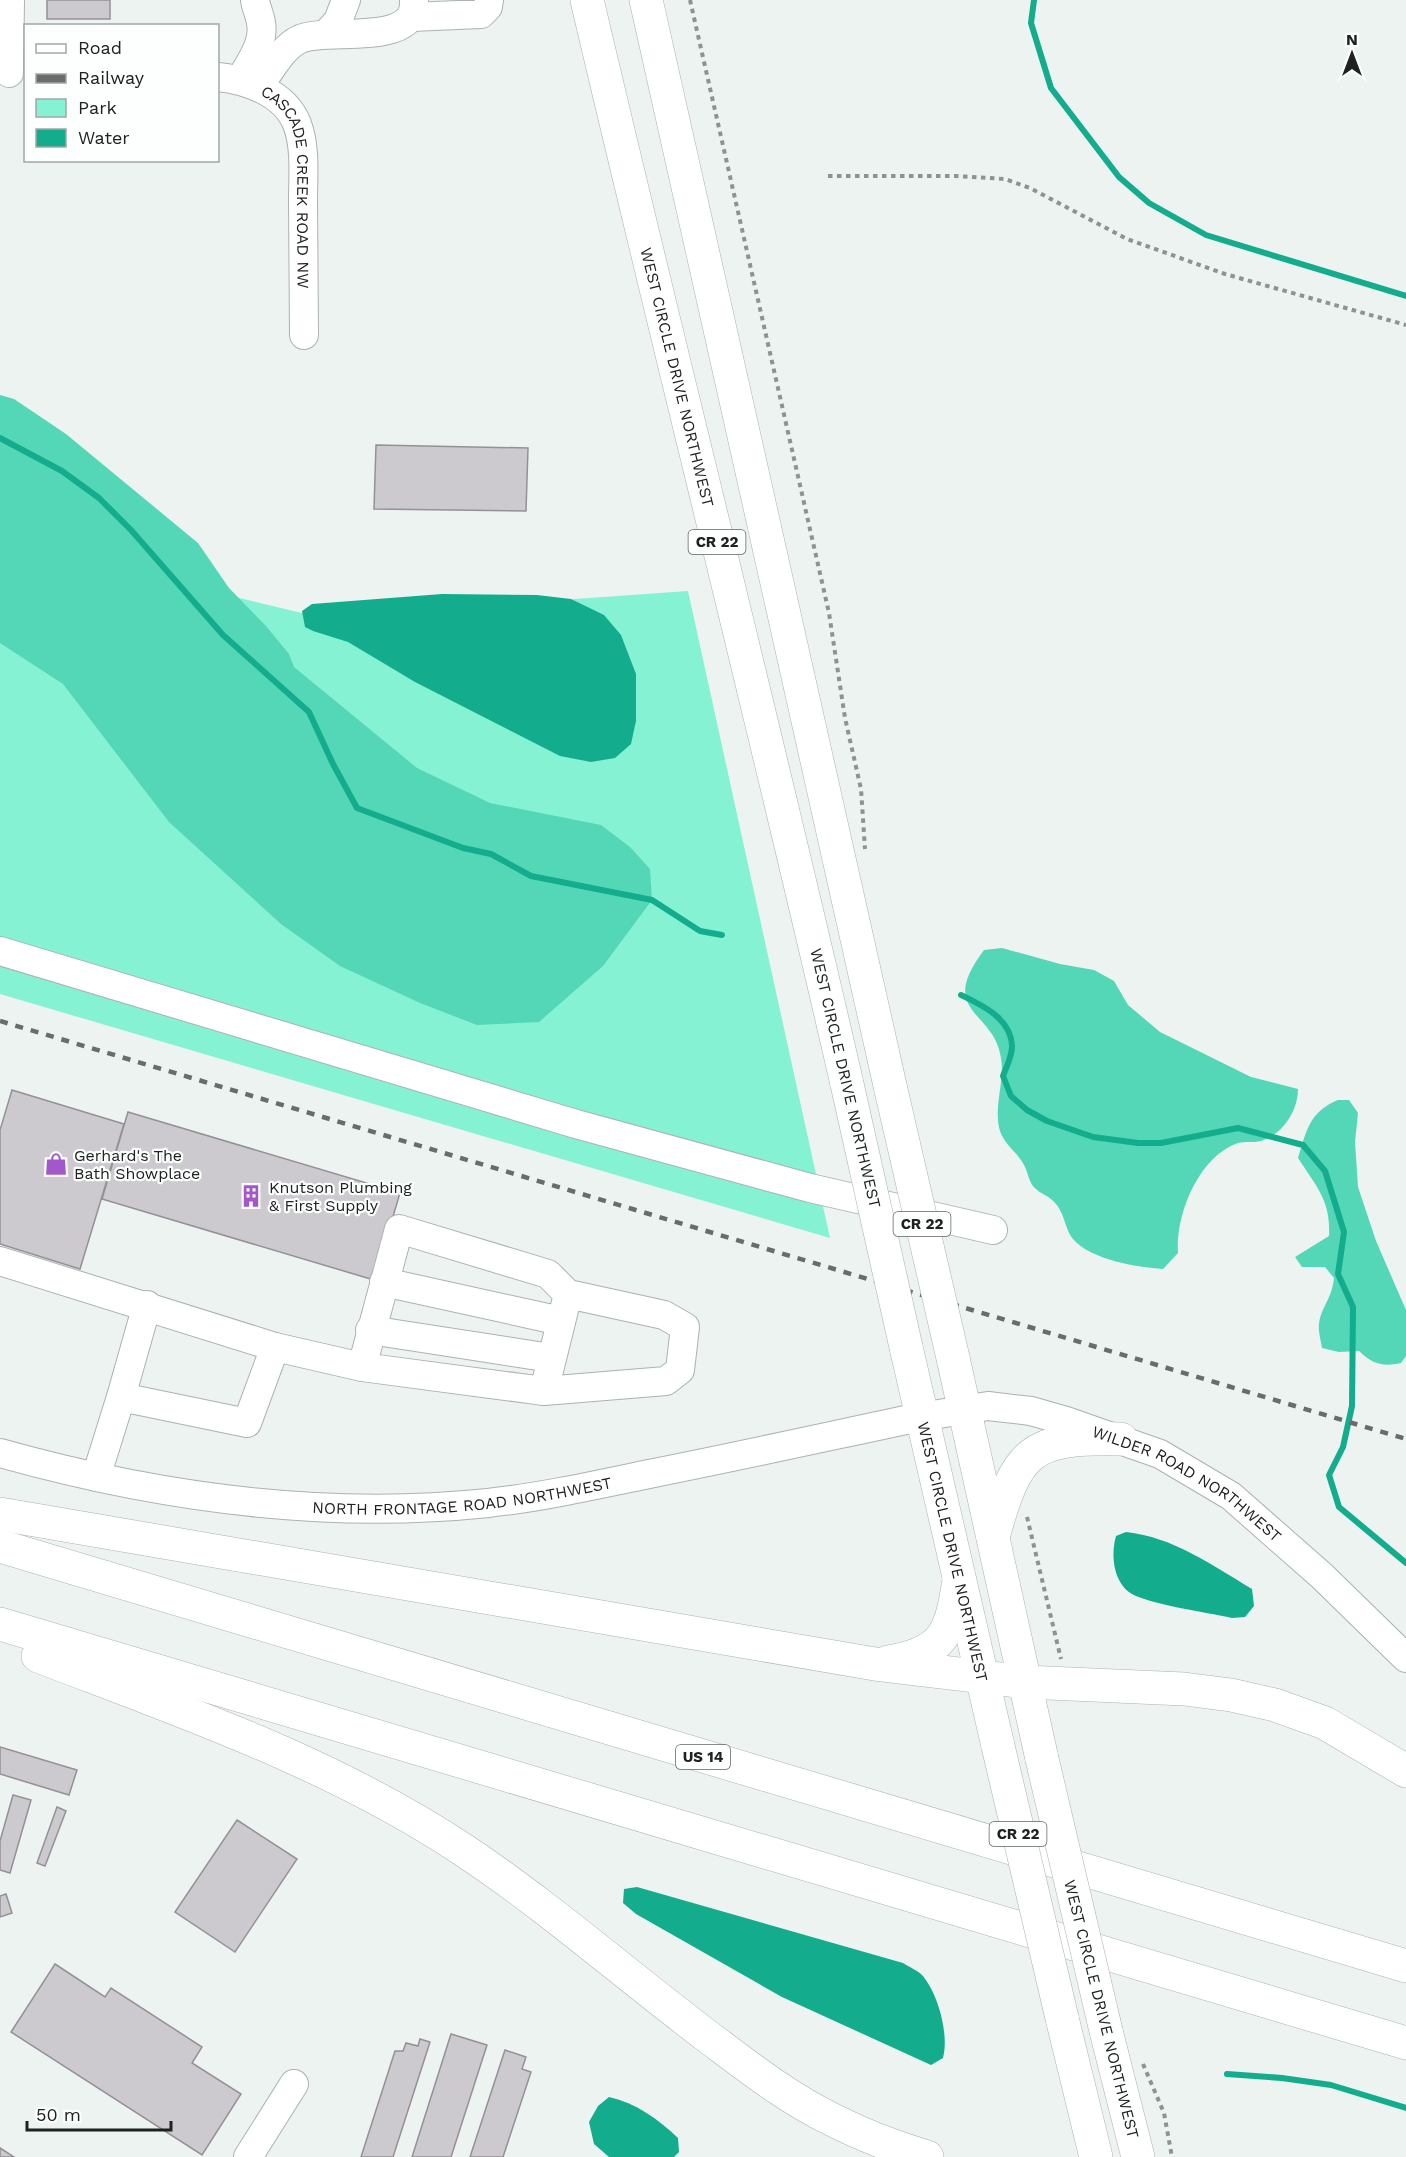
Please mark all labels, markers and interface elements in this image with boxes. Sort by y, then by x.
legend [24,24,219,162]
north arrow [1322,24,1382,84]
text: N [1346,30,1358,49]
text: Road [78,37,122,58]
text: Railway [78,67,145,88]
street label: CASCADE CREEK ROAD NW [258,81,313,289]
text: Park [78,97,117,118]
text: Water [78,127,130,148]
street label: WEST CIRCLE DRIVE NORTHWEST [636,246,718,509]
road number: CR 22 [688,530,746,554]
street label: WEST CIRCLE DRIVE NORTHWEST [806,946,885,1210]
place label: Gerhard's The Bath Showplace [74,1146,200,1183]
shop icon: Gerhard's The Bath Showplace [43,1151,69,1177]
place label: Knutson Plumbing & First Supply [269,1178,412,1215]
building icon: Knutson Plumbing & First Supply [238,1183,264,1209]
road number: CR 22 [894,1212,950,1236]
street label: WEST CIRCLE DRIVE NORTHWEST [914,1420,992,1684]
street label: WILDER ROAD NORTHWEST [1090,1422,1285,1546]
street label: NORTH FRONTAGE ROAD NORTHWEST [312,1473,614,1519]
road number: US 14 [676,1745,730,1769]
road number: CR 22 [990,1822,1046,1846]
street label: WEST CIRCLE DRIVE NORTHWEST [1060,1878,1143,2141]
scale bar [27,2094,171,2132]
text: 50 m [36,2104,81,2125]

